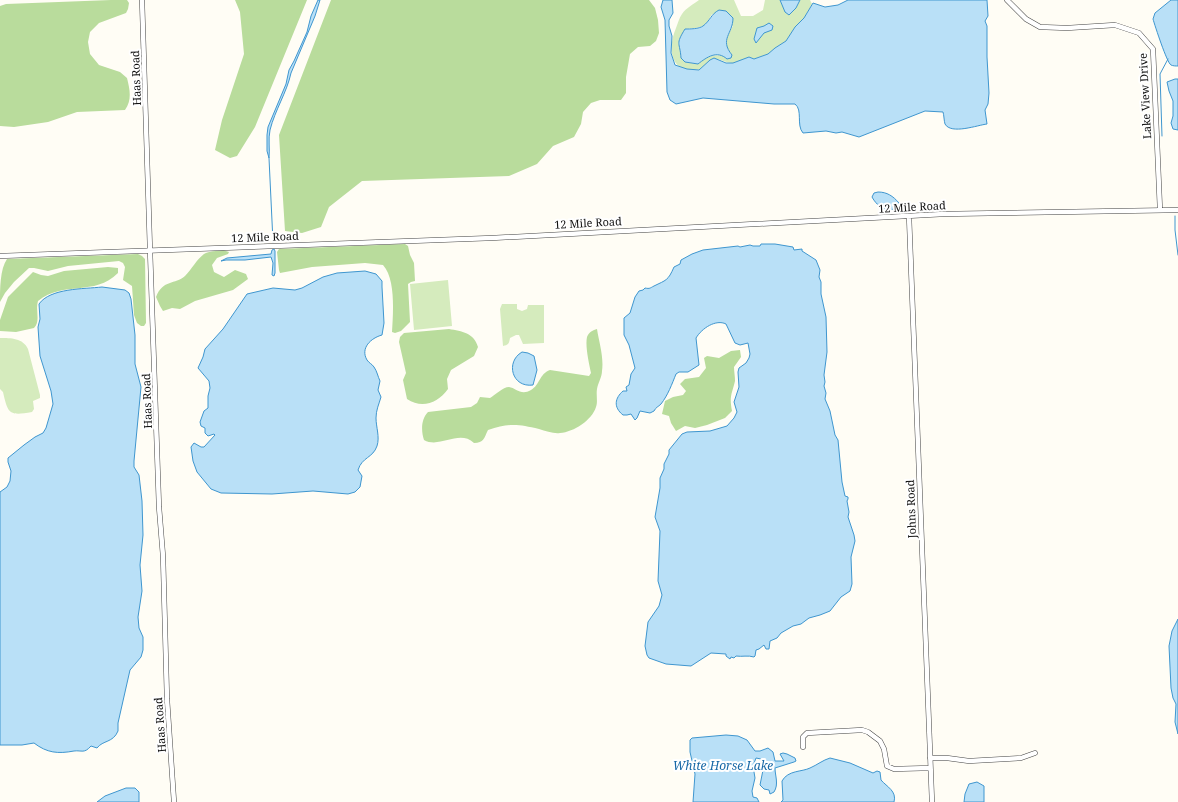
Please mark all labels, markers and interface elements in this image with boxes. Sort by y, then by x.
street label: Haas Road [127,50,144,106]
street label: Lake View Drive [1135,53,1154,139]
street label: 12 Mile Road [878,197,946,216]
street label: 12 Mile Road [554,213,622,232]
street label: 12 Mile Road [231,228,299,245]
street label: Haas Road [138,373,155,429]
street label: Johns Road [902,479,919,540]
street label: Haas Road [150,697,169,753]
water label: White Horse Lake [673,757,773,774]

